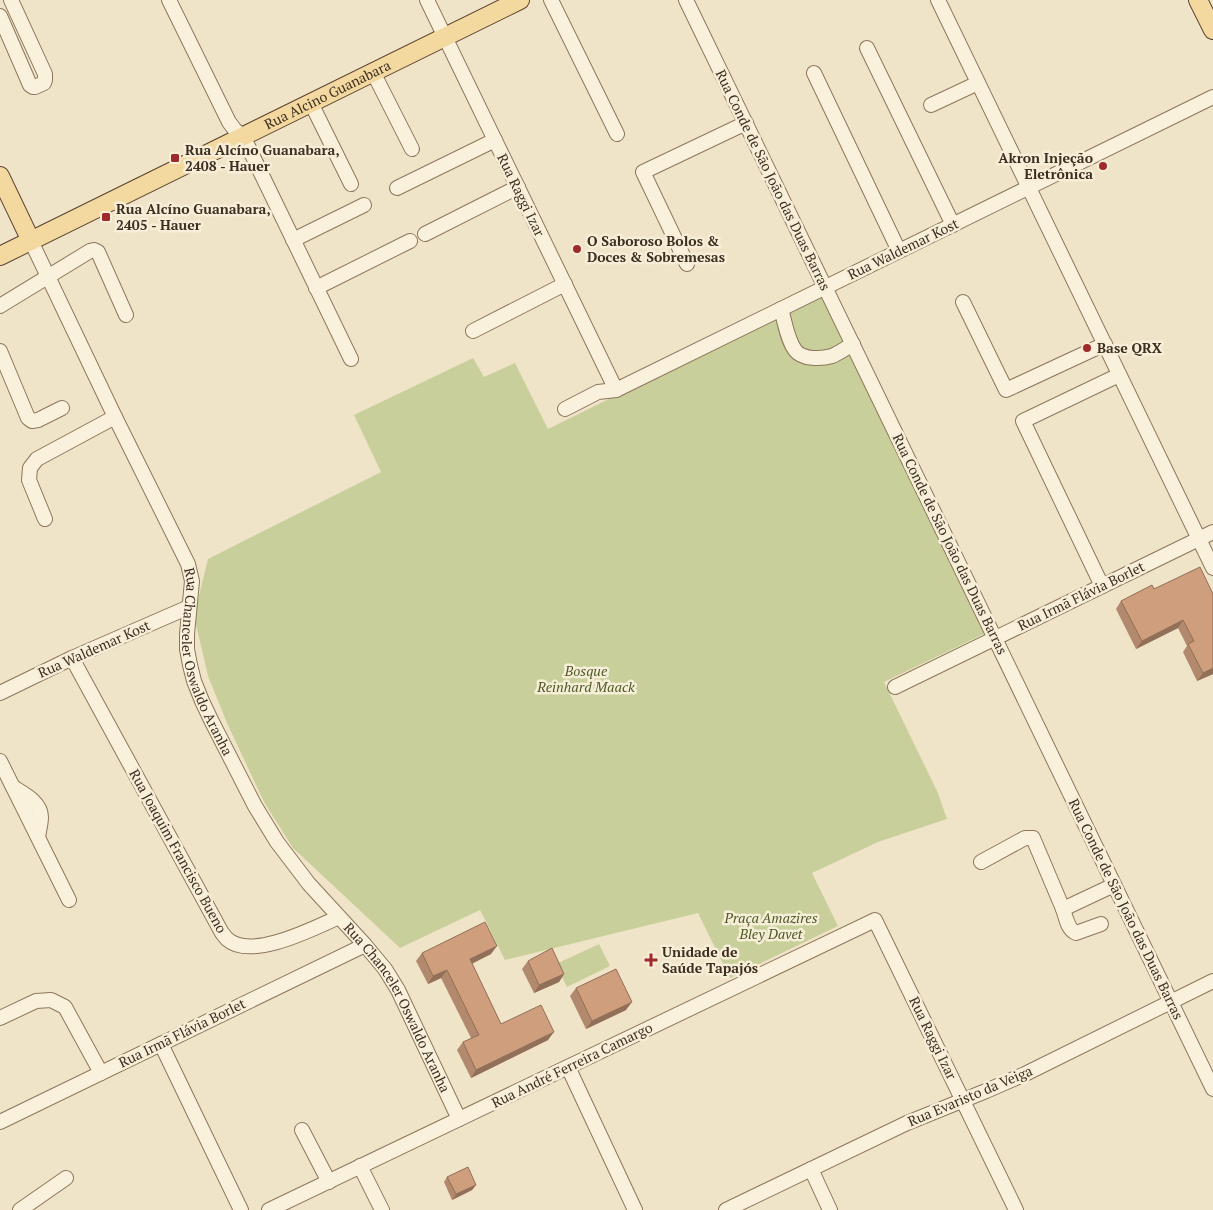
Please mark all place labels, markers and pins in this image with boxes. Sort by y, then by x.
place label: Rua Alcíno Guanabara, 2408 - Hauer [185,140,340,175]
place label: Akron Injeção Eletrônica [998,148,1093,183]
marker: Rua Alcíno Guanabara, 2408 - Hauer [169,152,181,164]
marker: Akron Injeção Eletrônica [1097,160,1109,172]
place label: Rua Alcíno Guanabara, 2405 - Hauer [116,199,271,234]
marker: Rua Alcíno Guanabara, 2405 - Hauer [100,211,112,223]
place label: O Saboroso Bolos & Doces & Sobremesas [587,231,725,266]
marker: O Saboroso Bolos & Doces & Sobremesas [571,243,583,255]
place label: Base QRX [1097,338,1163,357]
marker: Base QRX [1081,342,1093,354]
place label: Unidade de Saúde Tapajós [662,942,758,977]
marker: Unidade de Saúde Tapajós [644,953,658,967]

